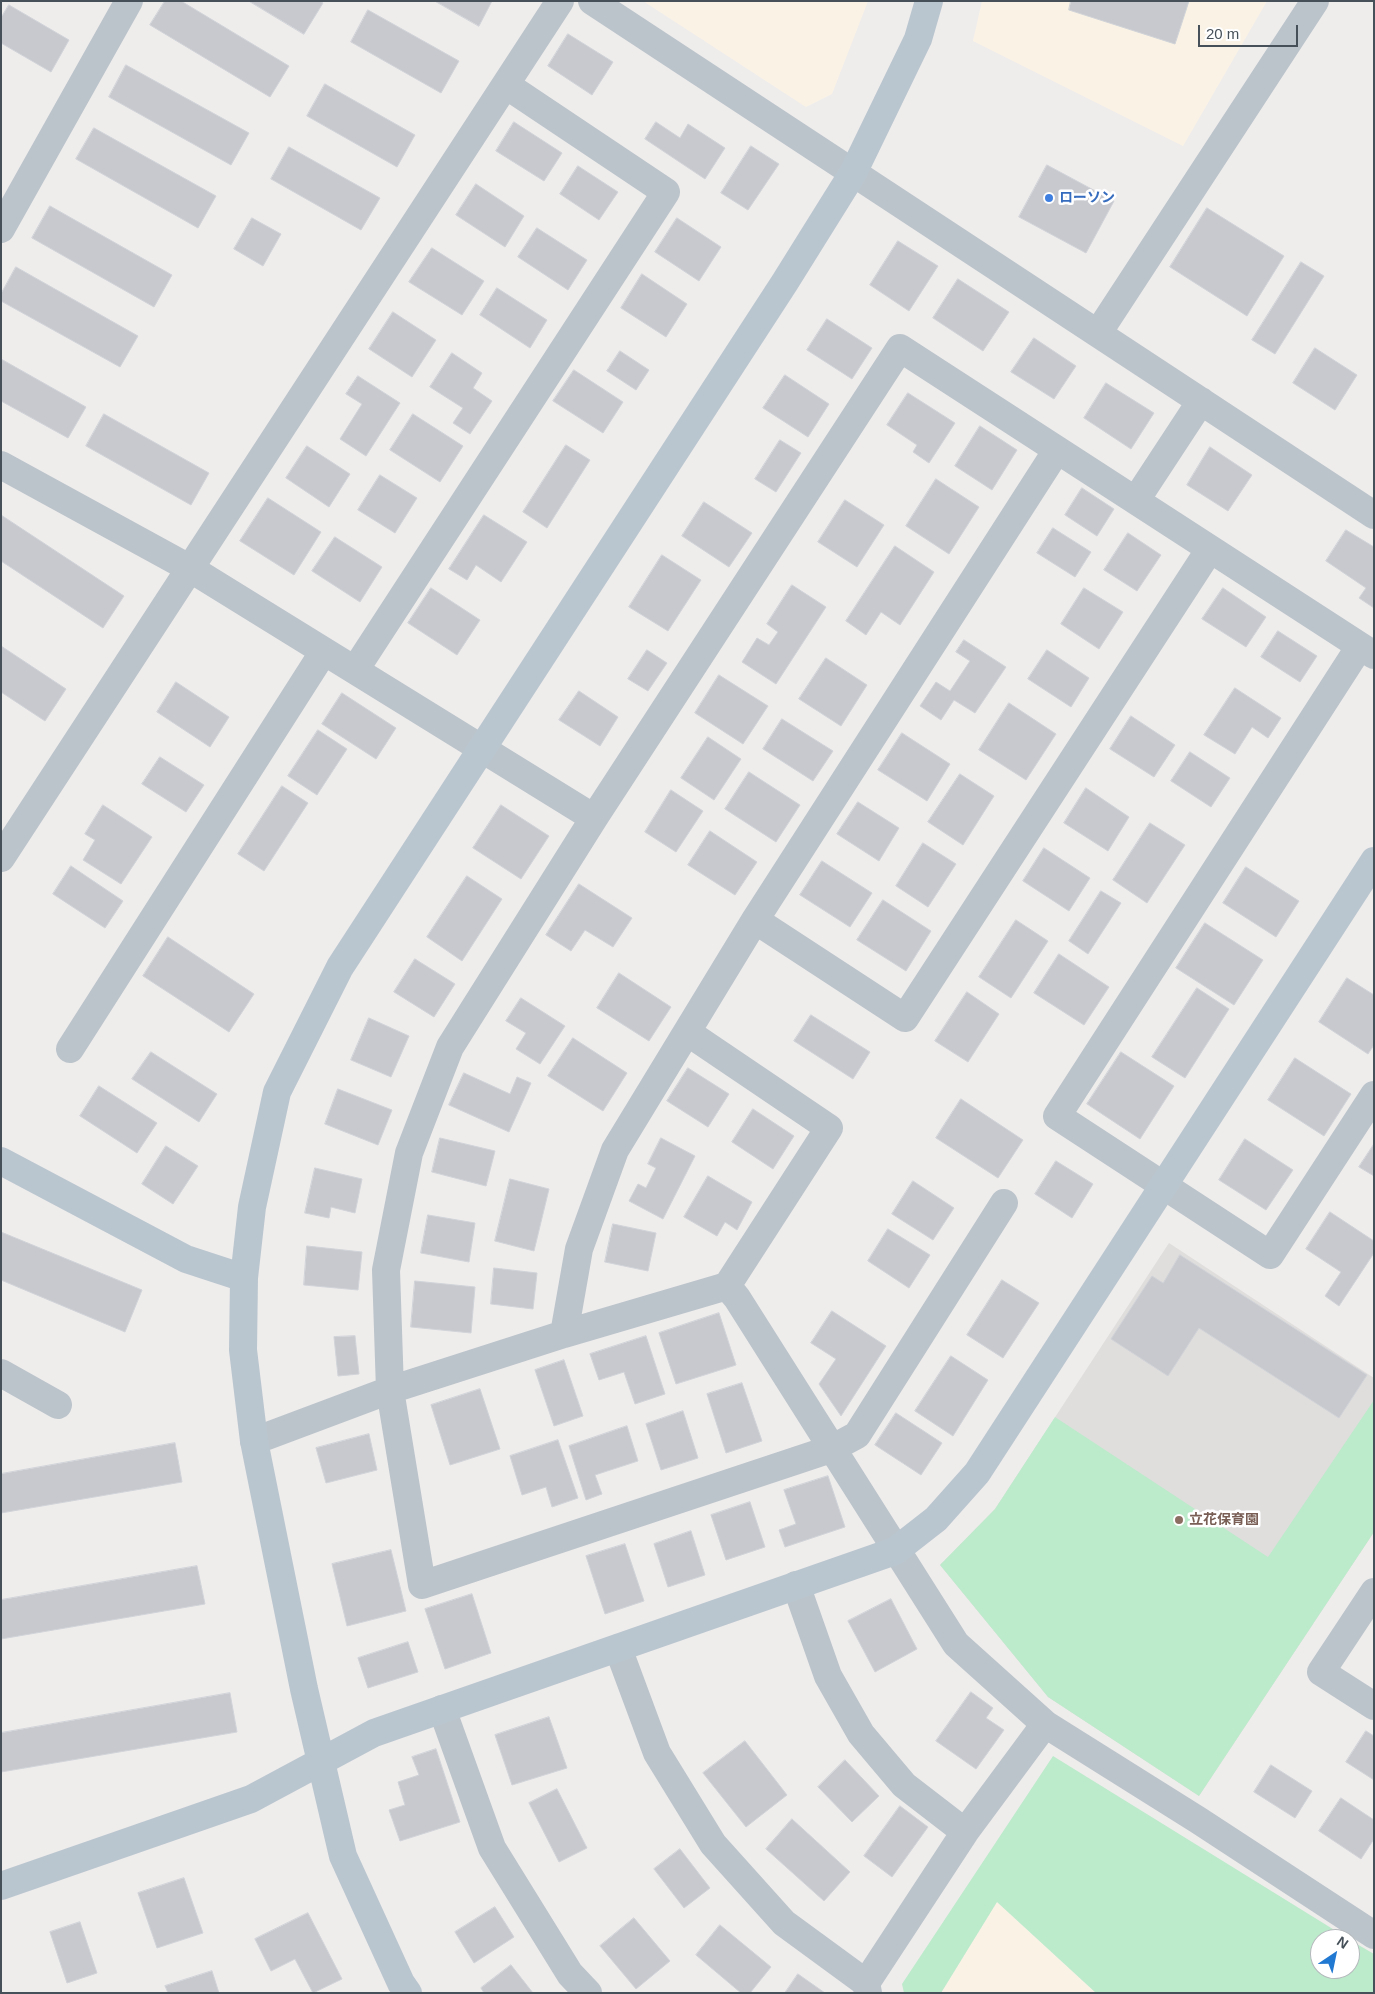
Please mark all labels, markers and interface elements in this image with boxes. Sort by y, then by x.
scale bar [1200,15,1300,47]
text: 20 m [1206,25,1239,42]
place label: ローソン [1059,190,1115,206]
marker: ローソン [1043,192,1055,204]
place label: 立花保育園 [1189,1512,1259,1528]
marker: 立花保育園 [1173,1514,1185,1526]
north arrow [1310,1929,1360,1979]
text: N [1334,1933,1351,1952]

